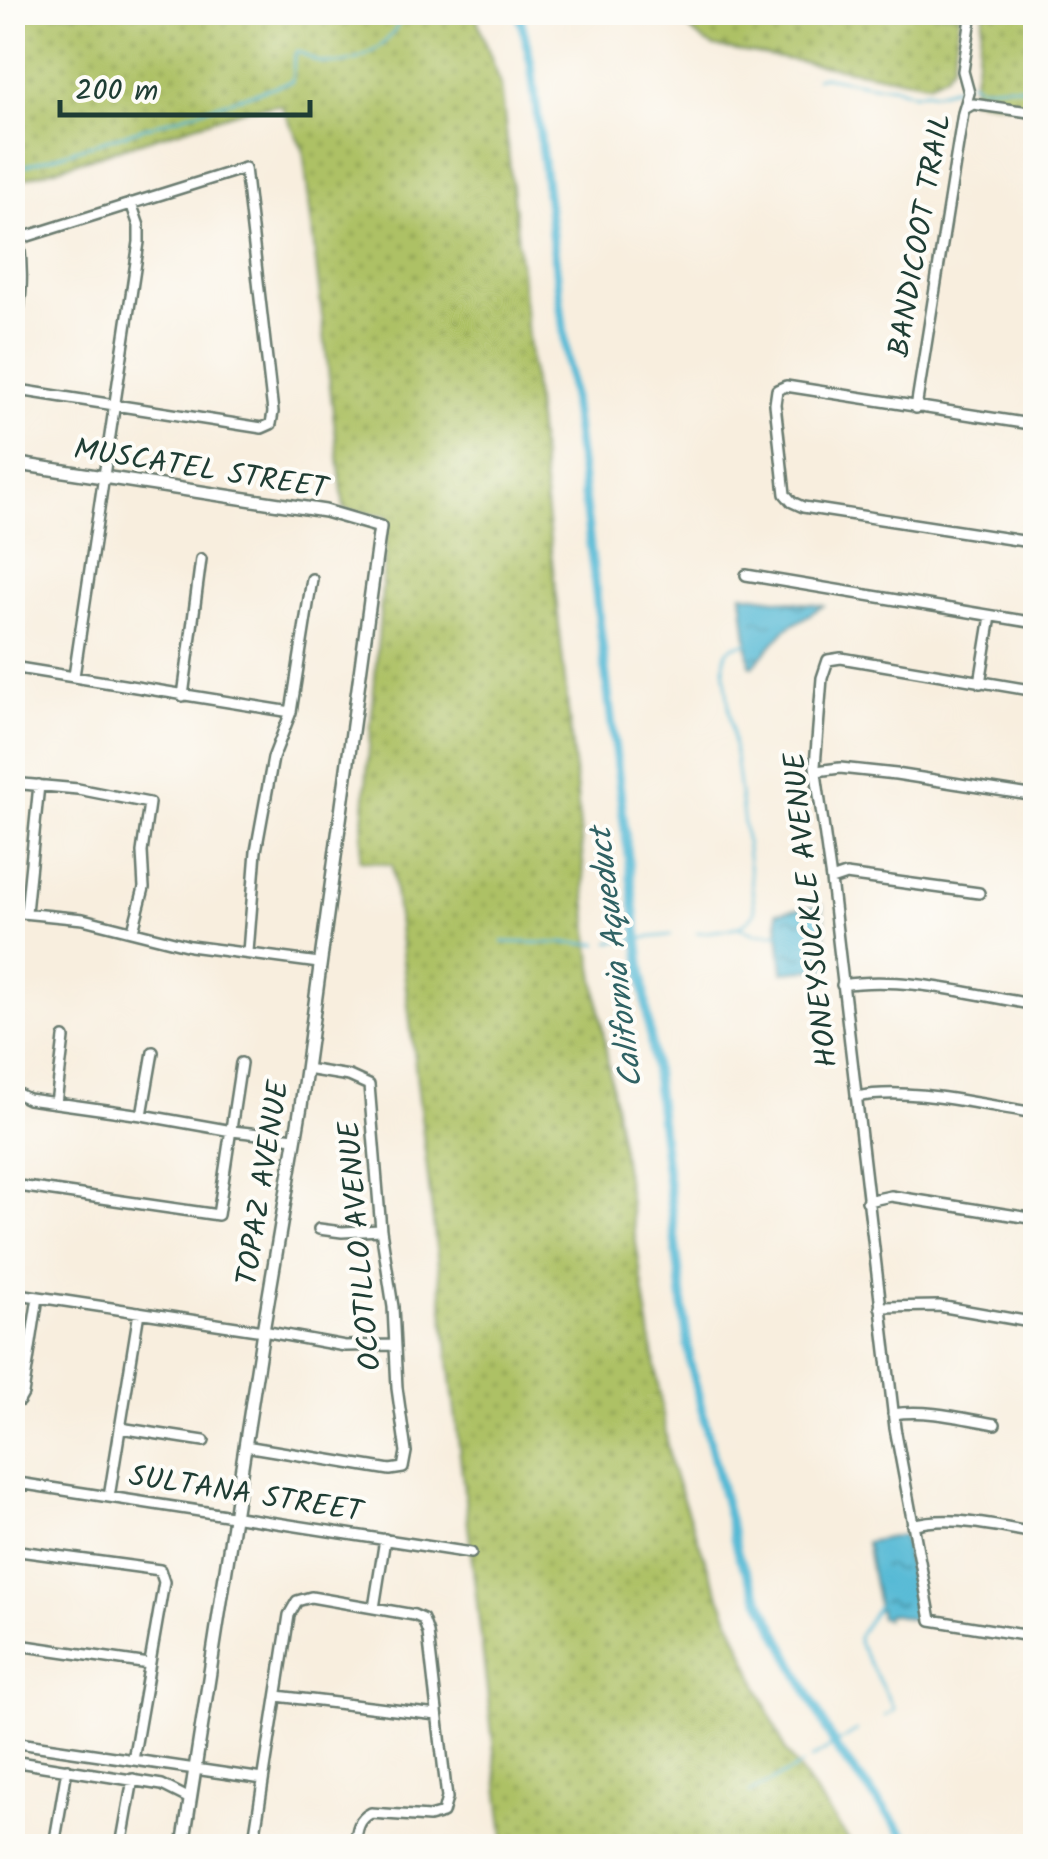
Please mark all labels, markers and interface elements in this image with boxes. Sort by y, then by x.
scale bar [60,55,310,117]
text: 200 m [75,68,158,116]
street label: BANDICOOT TRAIL [876,110,966,361]
street label: MUSCATEL STREET [70,426,334,514]
street label: HONEYSUCKLE AVENUE [771,748,852,1070]
water label: California Aqueduct [576,820,659,1091]
street label: TOPAZ AVENUE [224,1076,304,1289]
street label: OCOTILLO AVENUE [326,1117,396,1373]
street label: SULTANA STREET [125,1453,369,1538]

